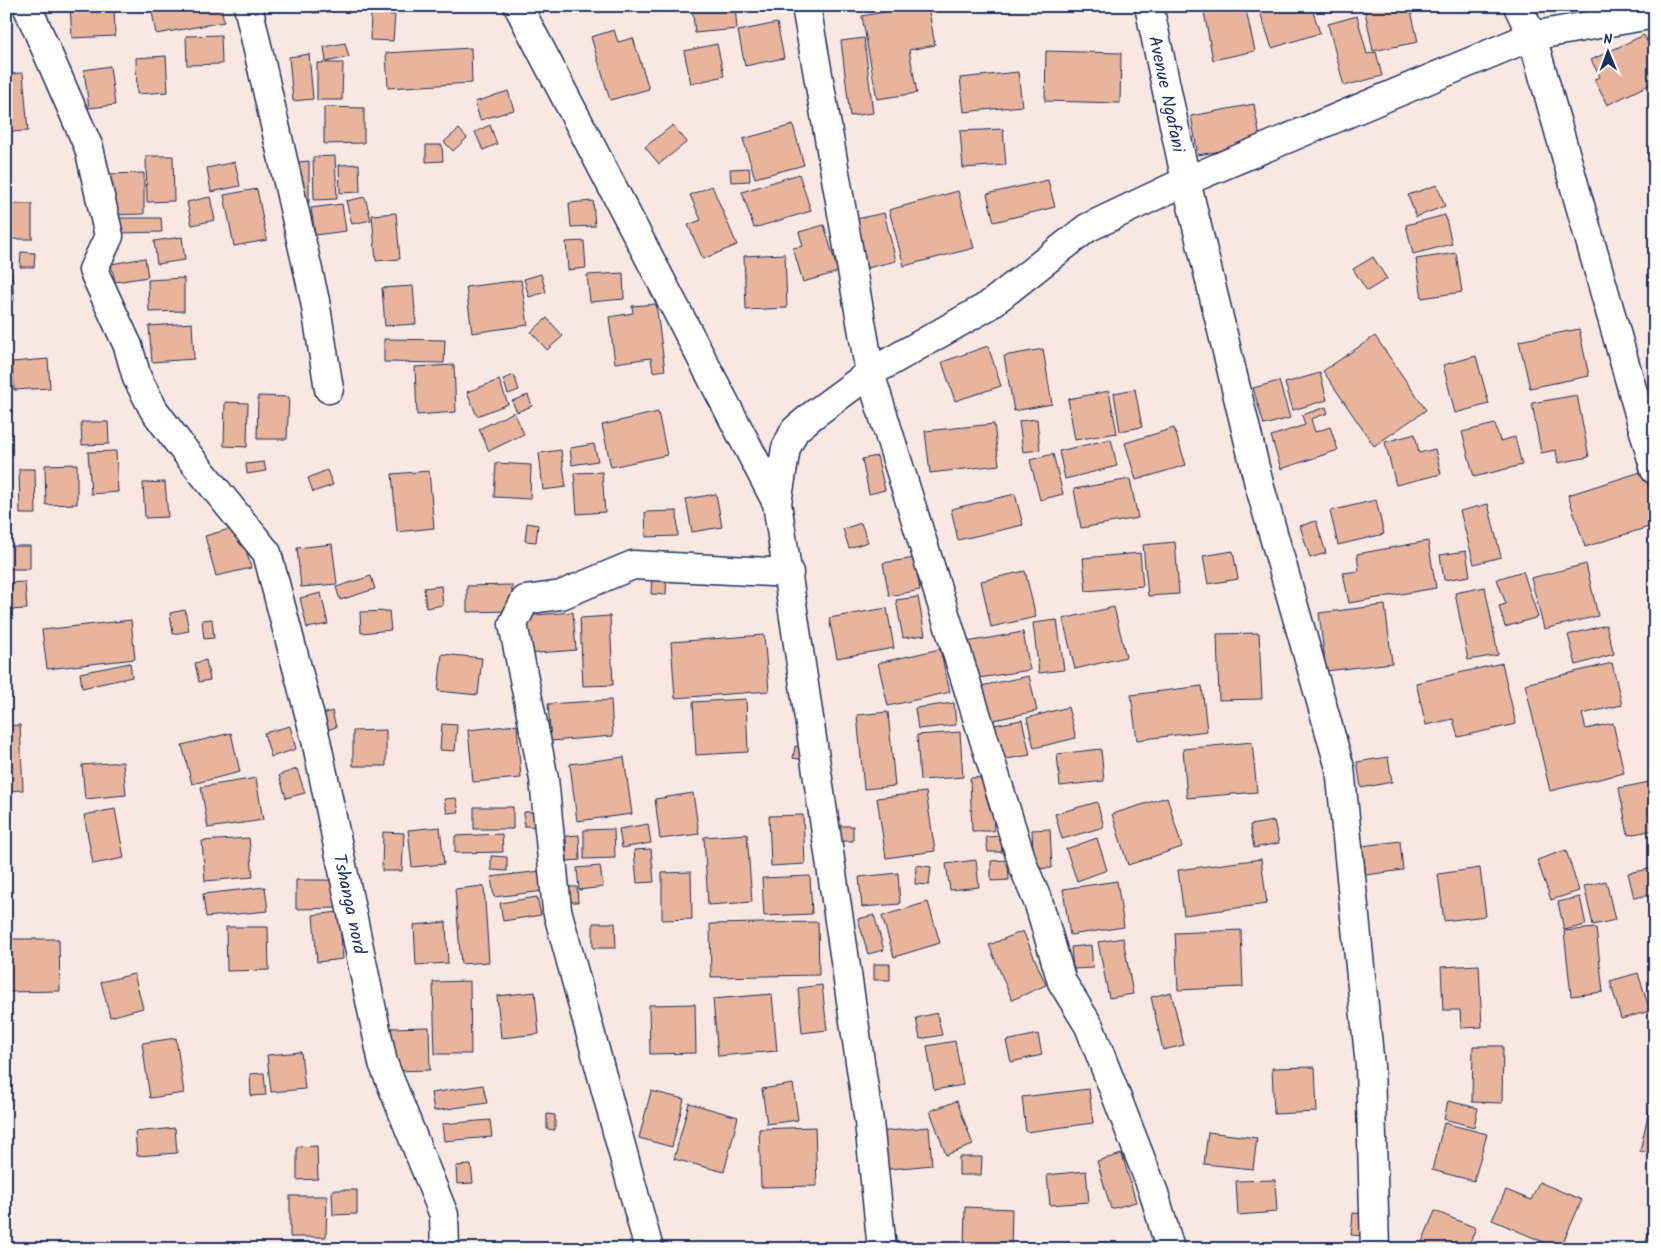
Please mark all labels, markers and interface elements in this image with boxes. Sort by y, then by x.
north arrow [1584,28,1634,78]
text: N [1603,29,1613,51]
street label: Avenue Ngafani [1139,33,1192,156]
street label: Tshanga nord [324,851,374,958]

